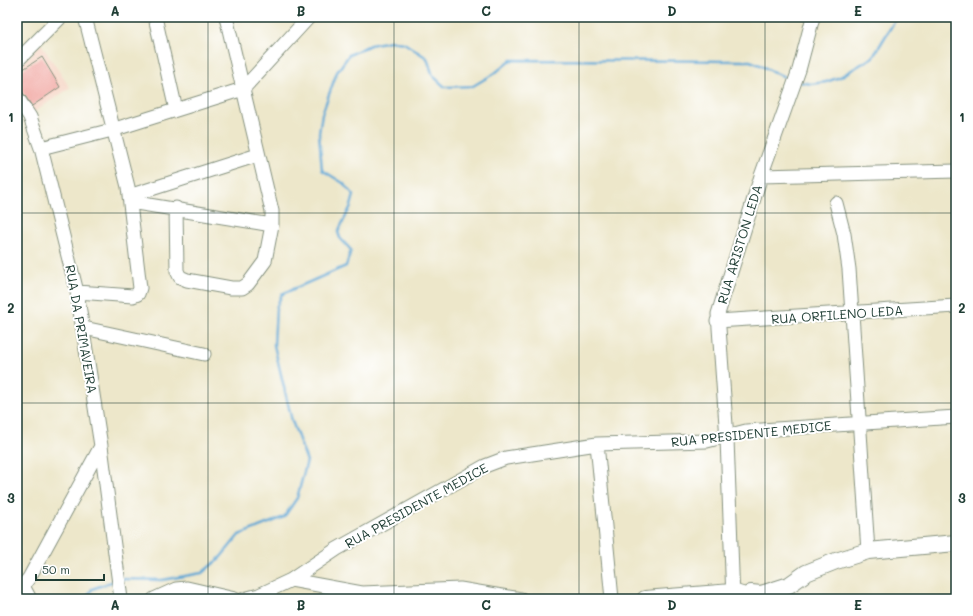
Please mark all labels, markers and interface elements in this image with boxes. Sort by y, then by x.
text: A [110,2,120,19]
text: B [297,2,306,19]
text: C [481,2,491,19]
text: D [667,2,677,19]
text: E [854,2,862,19]
text: 1 [8,108,14,125]
text: 1 [959,108,965,125]
street label: RUA ARISTON LEDA [713,182,765,306]
street label: RUA DA PRIMAVEIRA [62,263,102,395]
text: 2 [7,299,15,316]
text: 2 [958,299,966,316]
street label: RUA ORFILENO LEDA [770,301,904,327]
street label: RUA PRESIDENTE MEDICE [670,416,832,450]
street label: RUA PRESIDENTE MEDICE [342,459,490,551]
text: 3 [7,489,15,506]
text: 3 [958,489,966,506]
scale bar [36,556,104,582]
text: 50 m [42,561,70,577]
text: A [110,596,120,613]
text: B [297,596,306,613]
text: C [481,596,491,613]
text: D [667,596,677,613]
text: E [854,596,862,613]

